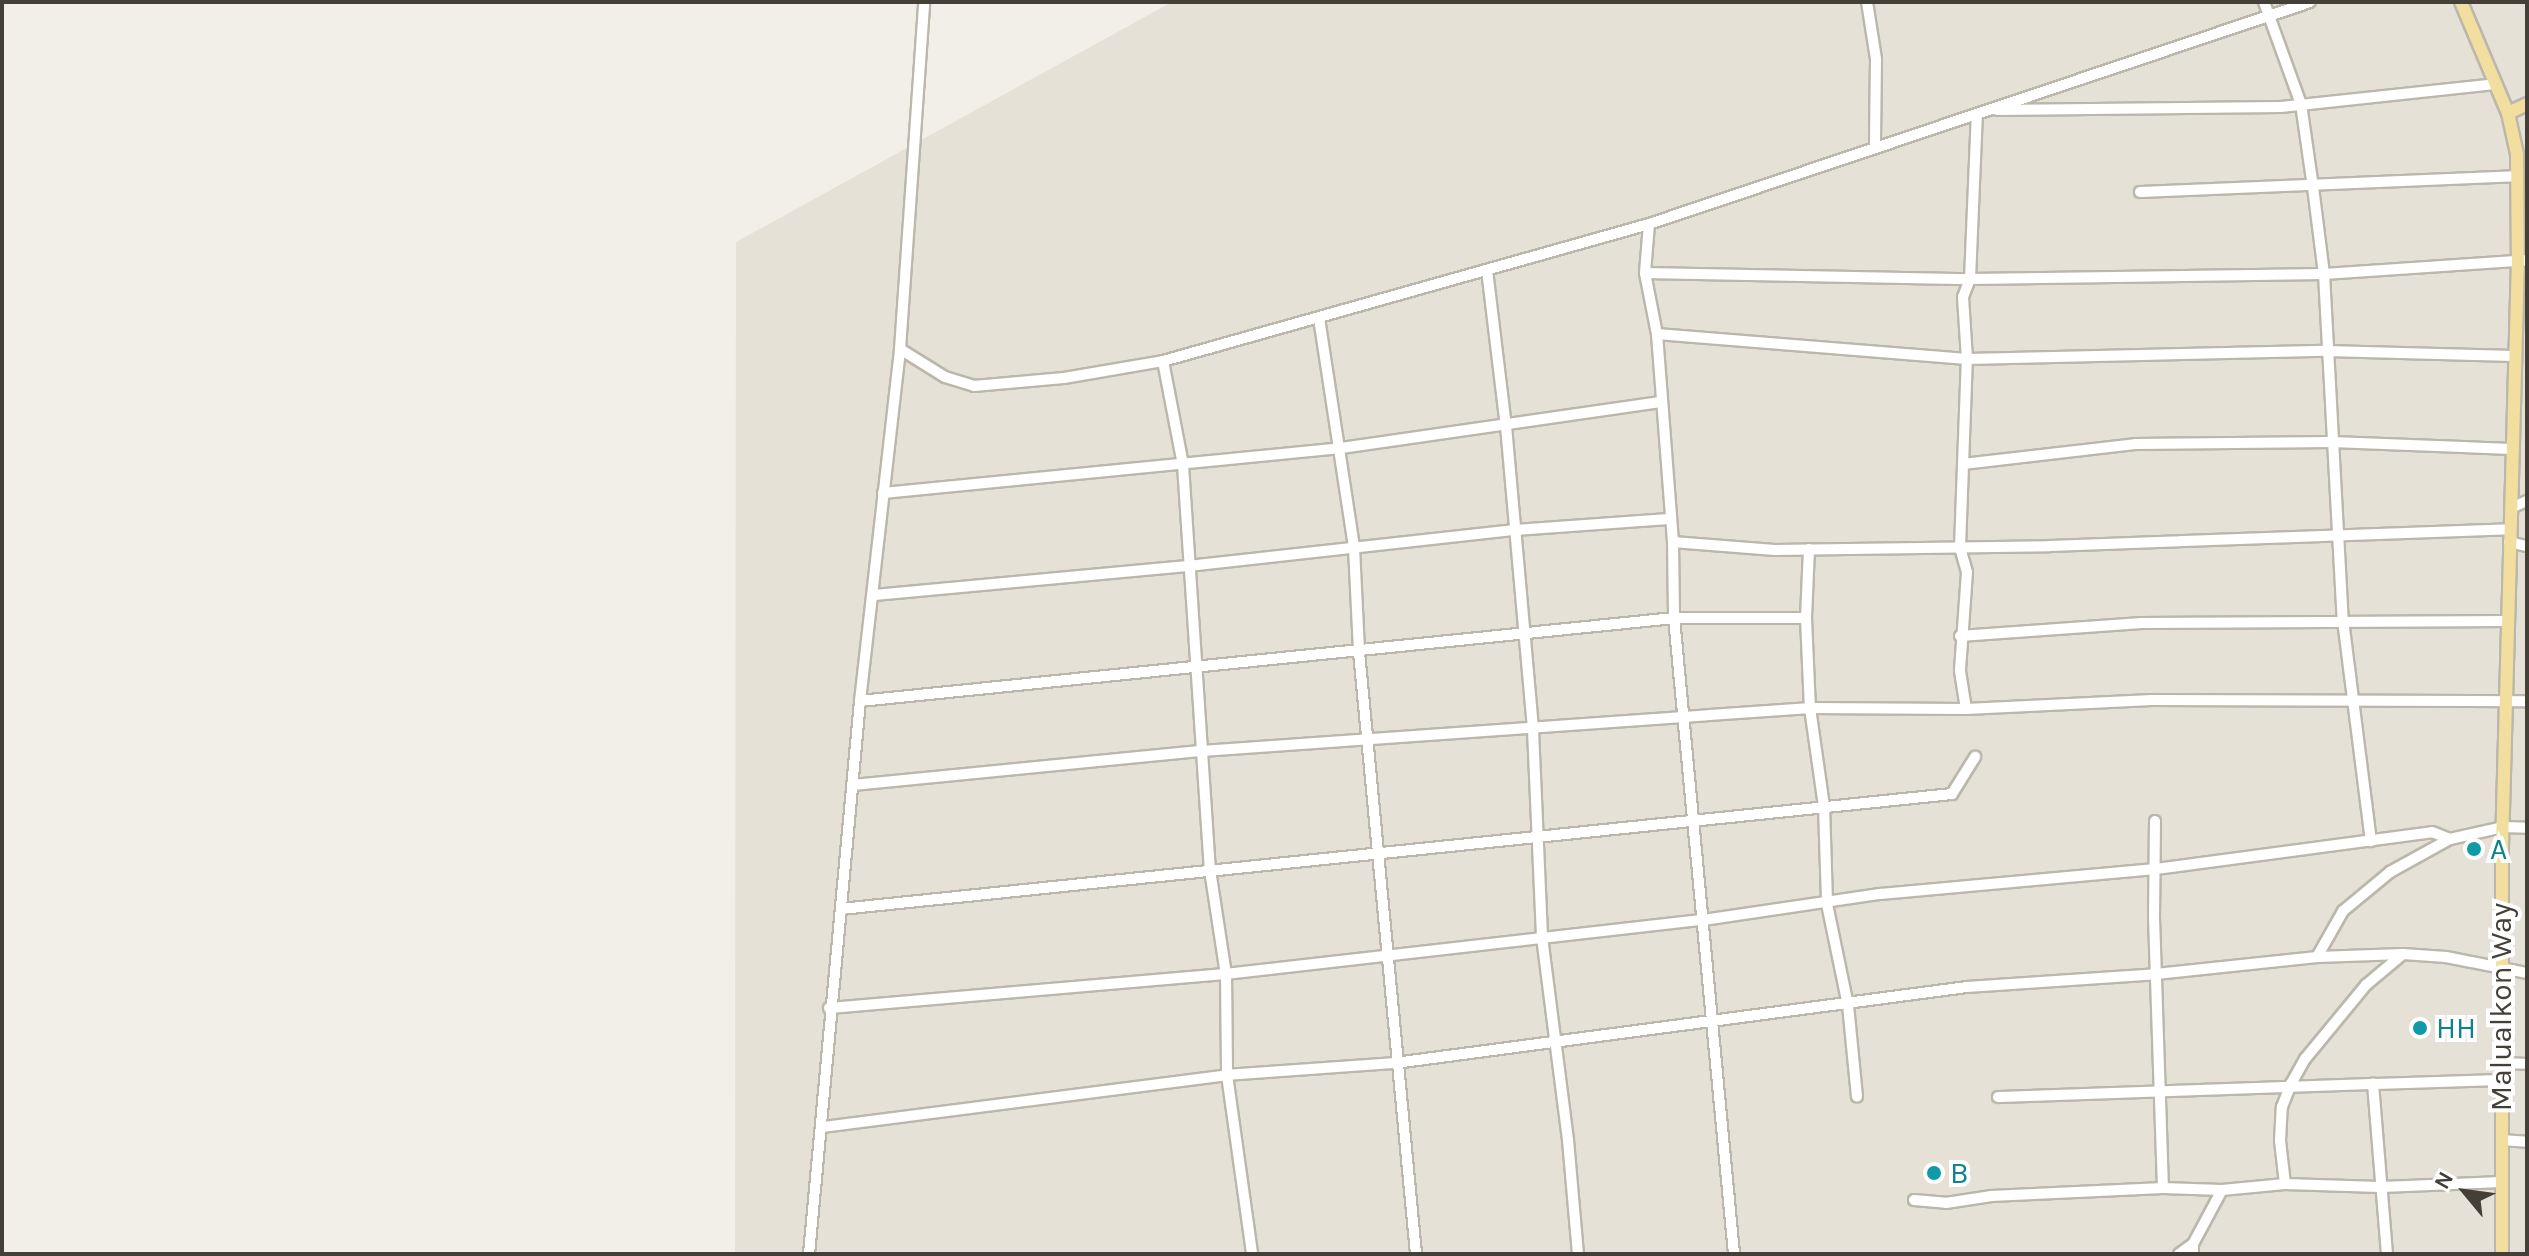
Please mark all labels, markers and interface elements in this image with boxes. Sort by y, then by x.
place label: A [2490,831,2507,867]
marker: A [2465,840,2483,858]
street label: Malualkon Way [2483,903,2519,1111]
place label: HH [2436,1010,2476,1046]
marker: HH [2411,1019,2429,1037]
north arrow [2425,1152,2505,1232]
place label: B [1950,1155,1969,1191]
marker: B [1925,1164,1943,1182]
text: N [2429,1167,2459,1194]

